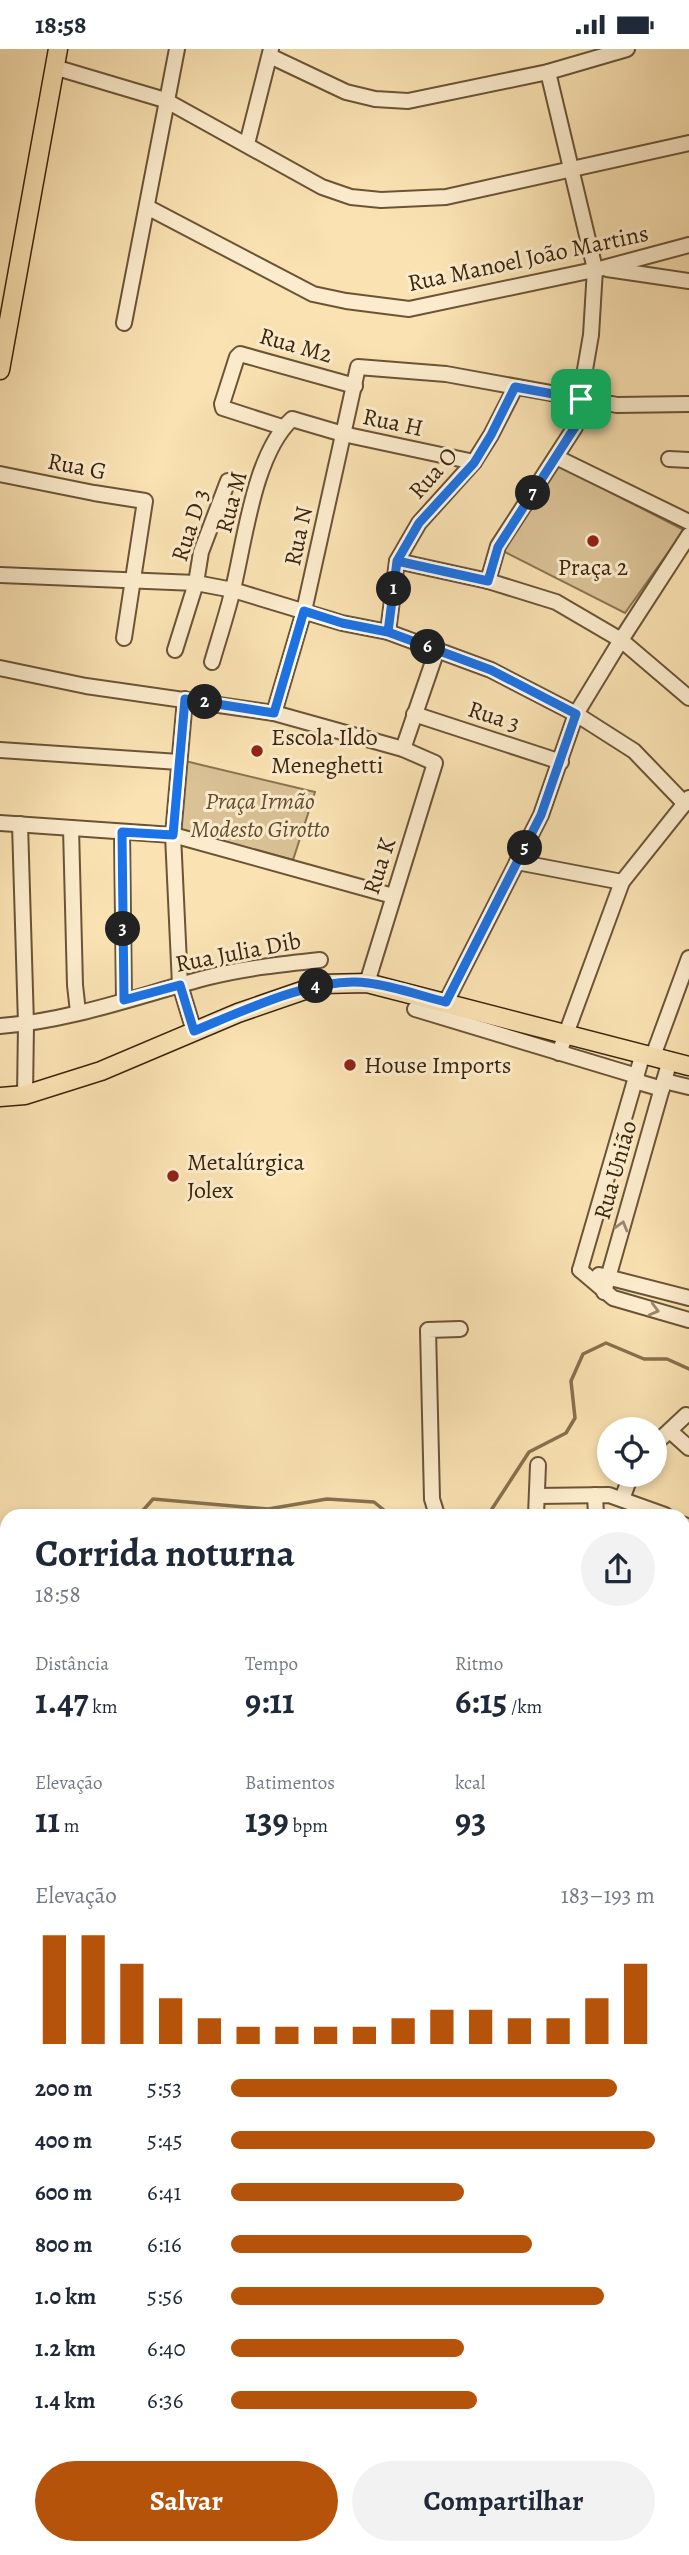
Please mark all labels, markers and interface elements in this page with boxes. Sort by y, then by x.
text: 18:58 [35,7,87,42]
street label: Rua Manoel João Martins [405,217,651,299]
street label: Rua M2 [256,319,336,371]
pin [551,369,611,429]
icon: arrive [562,380,600,418]
street label: Rua H [360,400,426,444]
street label: Rua O [401,440,465,506]
street label: Rua G [45,445,109,487]
street label: Rua M [207,467,255,537]
pin: 7 [516,475,550,511]
text: 7 [528,479,537,505]
street label: Rua D 3 [163,485,217,565]
street label: Rua N [276,503,320,569]
marker: Praça 2 [585,533,601,549]
place label: Praça 2 [558,551,628,583]
pin: 1 [376,571,412,607]
text: 1 [390,575,397,601]
pin: 6 [410,629,446,665]
text: 6 [423,633,432,659]
pin: 2 [188,685,222,719]
text: 2 [200,688,209,714]
street label: Rua 3 [464,693,524,739]
place label: Escola Ildo Meneghetti [271,721,383,781]
marker: Escola Ildo Meneghetti [249,743,265,759]
park label: Praça Irmão Modesto Girotto [190,785,330,845]
pin: 5 [508,831,542,865]
street label: Rua K [355,834,403,898]
text: 5 [520,834,529,860]
pin: 3 [106,911,140,947]
text: 3 [118,915,127,941]
street label: Rua Julia Dib [172,924,304,980]
pin: 4 [298,969,334,1003]
text: 4 [311,972,320,998]
place label: House Imports [364,1049,511,1081]
marker: House Imports [342,1057,358,1073]
street label: Rua União [586,1117,644,1223]
place label: Metalúrgica Jolex [187,1146,305,1206]
marker: Metalúrgica Jolex [165,1168,181,1184]
one-way arrow [614,1220,629,1232]
one-way arrow [647,1302,659,1317]
map controls [597,1417,667,1487]
button: locate [597,1417,667,1487]
text: Corrida noturna [35,1527,295,1579]
button: share [581,1532,655,1606]
text: 18:58 [35,1579,81,1610]
text: Distância [35,1651,109,1677]
text: Tempo [245,1651,298,1677]
text: Ritmo [455,1651,503,1677]
text: 1.47 [35,1677,89,1725]
text: 9:11 [245,1677,295,1725]
text: 6:15 [455,1677,507,1725]
text: km [89,1694,118,1720]
text: /km [507,1694,542,1720]
text: Elevação [35,1770,103,1796]
text: Batimentos [245,1770,335,1796]
text: kcal [455,1770,485,1796]
text: 11 [35,1796,60,1844]
text: 139 [245,1796,289,1844]
text: 93 [455,1796,486,1844]
text: m [60,1813,80,1839]
text: bpm [289,1813,328,1839]
text: Elevação [35,1880,117,1911]
text: 183–193 m [561,1880,655,1911]
text: 200 m [35,2073,93,2104]
text: 5:53 [147,2073,182,2104]
text: 400 m [35,2125,92,2156]
text: 5:45 [147,2125,183,2156]
text: 600 m [35,2177,92,2208]
text: 6:41 [147,2177,181,2208]
text: 800 m [35,2229,92,2260]
text: 6:16 [147,2229,182,2260]
text: 1.0 km [35,2281,96,2312]
text: 5:56 [147,2281,183,2312]
text: 1.2 km [35,2333,96,2364]
text: 6:40 [147,2333,186,2364]
text: 1.4 km [35,2385,96,2416]
text: 6:36 [147,2385,183,2416]
button: Salvar [35,2461,338,2541]
button: Compartilhar [352,2461,655,2541]

